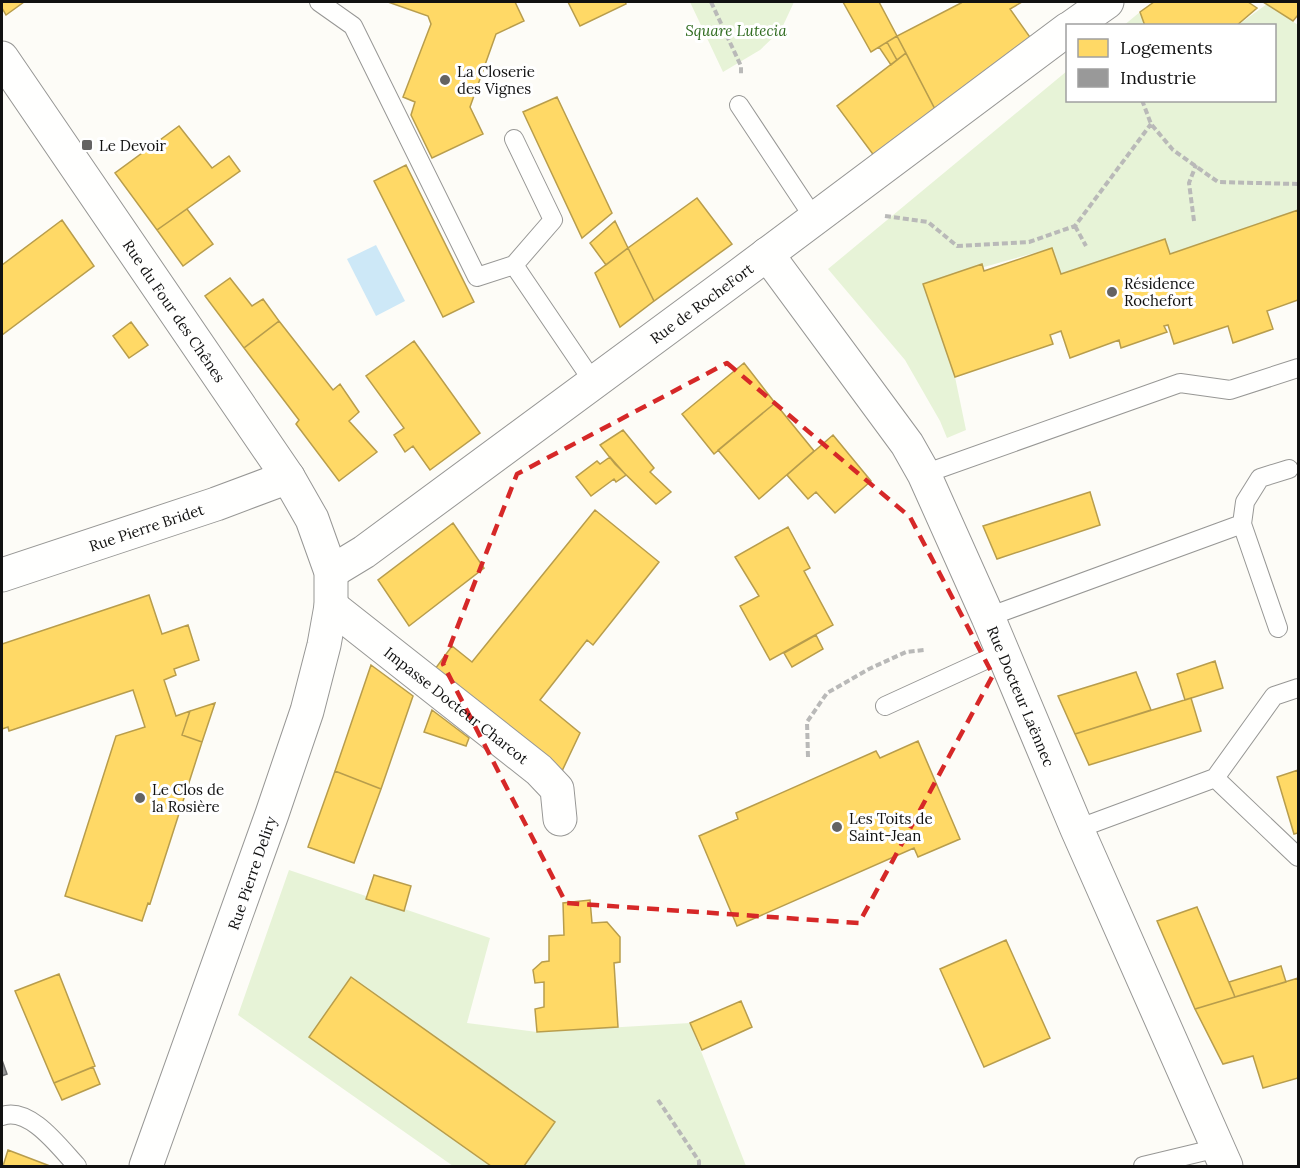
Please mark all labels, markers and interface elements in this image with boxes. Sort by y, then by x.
park label: Square Lutecia [685,21,787,40]
legend [1066,24,1276,102]
text: Logements [1120,36,1212,59]
place label: La Closerie des Vignes [457,62,535,98]
text: Industrie [1120,66,1196,89]
marker: La Closerie des Vignes [438,73,452,87]
place label: Le Devoir [99,136,166,155]
marker: Le Devoir [80,138,94,152]
street label: Rue du Four des Chênes [119,236,230,386]
street label: Rue de RocheFort [646,258,757,347]
place label: Résidence Rochefort [1124,274,1195,310]
marker: Résidence Rochefort [1105,285,1119,299]
street label: Rue Pierre Bridet [86,499,206,555]
street label: Rue Docteur Laënnec [983,623,1059,769]
street label: Impasse Docteur Charcot [381,642,533,768]
place label: Le Clos de la Rosière [152,780,224,816]
marker: Le Clos de la Rosière [133,791,147,805]
place label: Les Toits de Saint-Jean [849,809,933,845]
street label: Rue Pierre Deliry [224,814,280,932]
marker: Les Toits de Saint-Jean [830,820,844,834]

